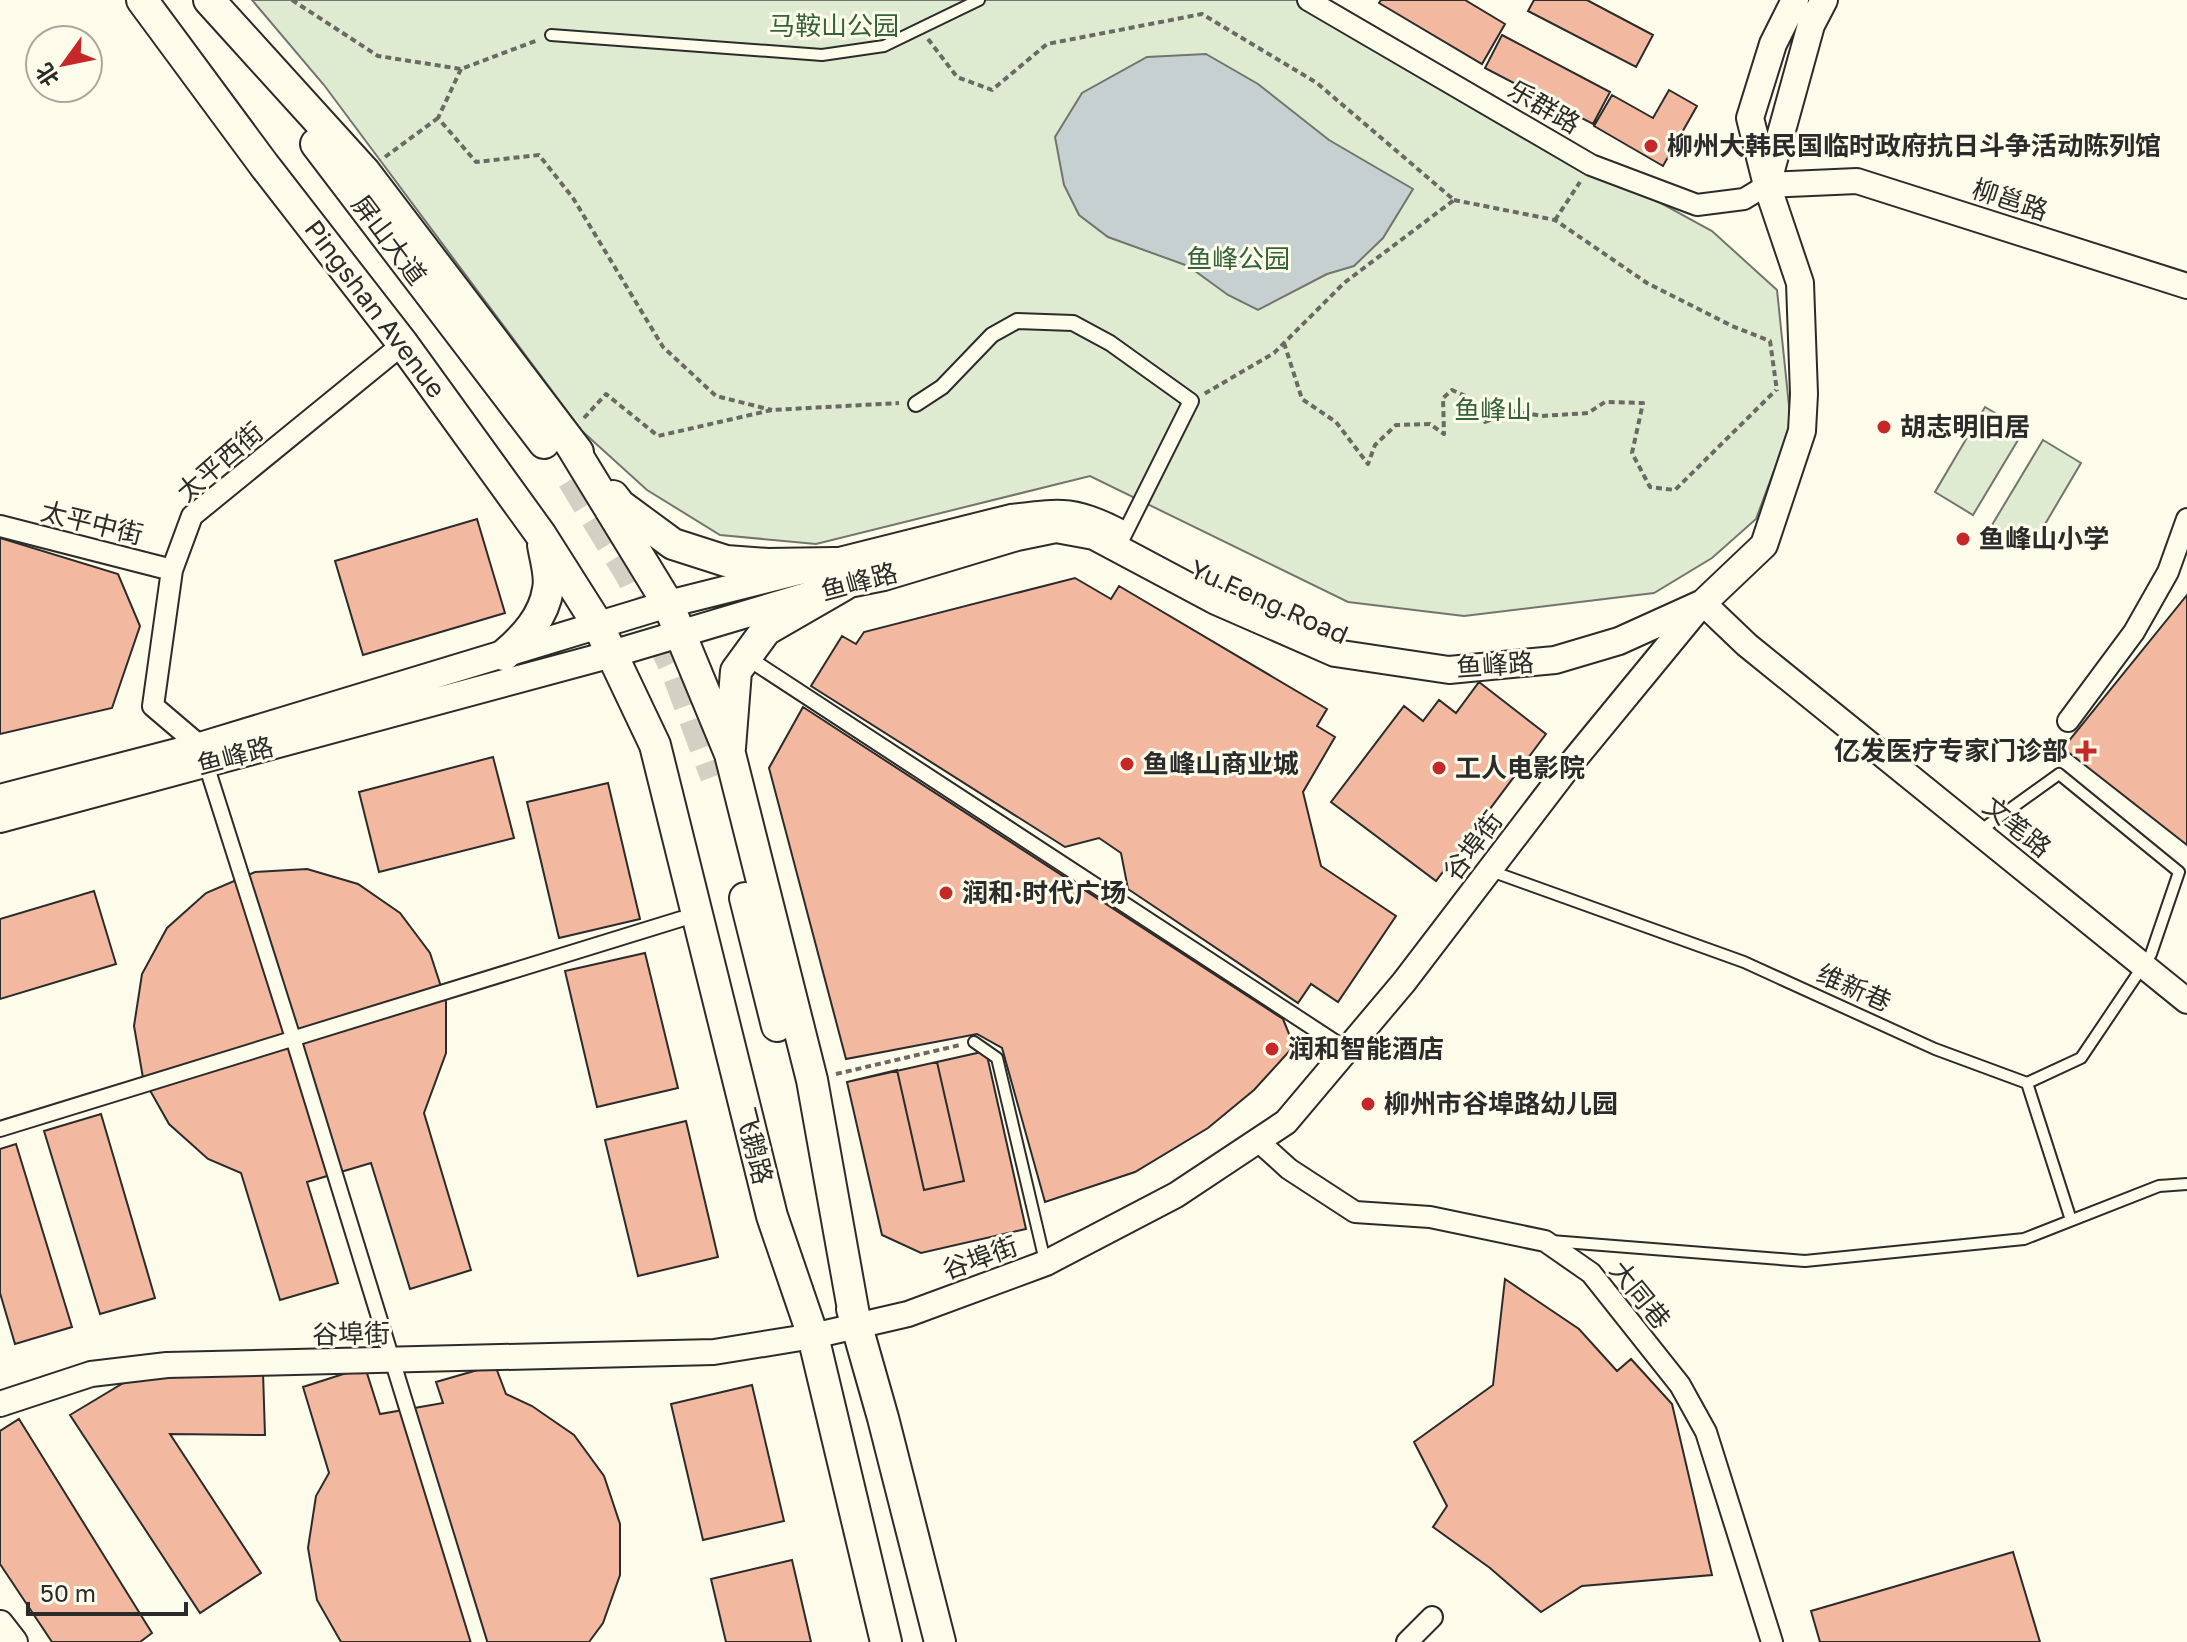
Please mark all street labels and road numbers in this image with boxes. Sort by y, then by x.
street label: 乐群路 [1503,74,1586,139]
street label: 柳邕路 [1968,173,2052,226]
street label: 屏山大道 [346,189,433,291]
street label: Pingshan Avenue [298,214,452,404]
street label: 太平西街 [170,416,269,507]
street label: 太平中街 [38,495,146,550]
street label: Yu Feng Road [1185,553,1353,650]
street label: 鱼峰路 [817,556,901,607]
street label: 鱼峰路 [1455,646,1535,683]
street label: 鱼峰路 [193,730,277,781]
street label: 文笔路 [1977,790,2057,863]
street label: 谷埠街 [1437,805,1508,886]
street label: 维新巷 [1812,958,1896,1018]
street label: 飞鹅路 [730,1104,779,1187]
street label: 谷埠街 [938,1230,1022,1285]
street label: 大同巷 [1604,1255,1677,1335]
street label: 谷埠街 [312,1317,390,1350]

